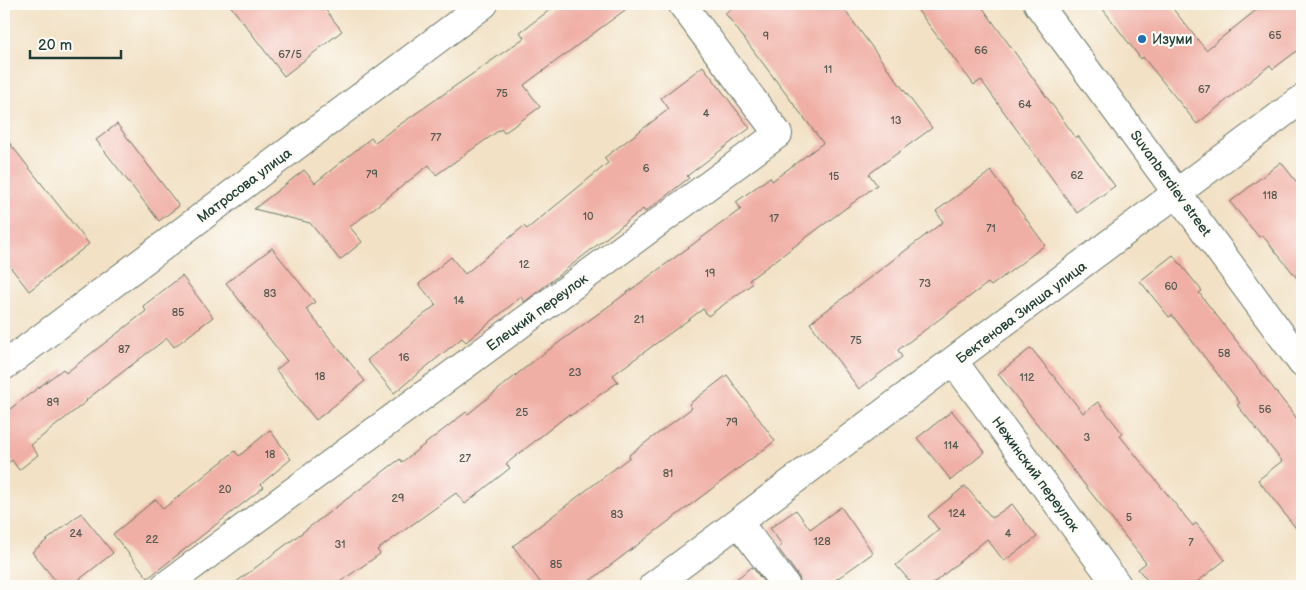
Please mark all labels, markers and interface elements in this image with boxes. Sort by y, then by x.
scale bar [30,28,121,60]
house number: 65 [1268,29,1282,42]
house number: 9 [763,30,769,43]
place label: Изуми [1152,31,1193,48]
marker: Изуми [1136,33,1148,45]
text: 20 m [38,36,72,55]
house number: 66 [974,44,988,57]
house number: 67/5 [278,48,302,61]
house number: 11 [824,63,832,76]
house number: 67 [1198,83,1211,96]
house number: 75 [496,87,508,100]
house number: 64 [1018,98,1032,111]
house number: 4 [703,107,710,120]
house number: 13 [890,114,902,127]
street label: Suvanberdiev street [1126,127,1215,240]
house number: 77 [431,131,442,144]
street label: Матросова улица [194,144,296,226]
house number: 6 [643,162,650,175]
house number: 79 [366,168,378,181]
house number: 62 [1070,169,1084,182]
house number: 15 [829,170,839,183]
house number: 118 [1263,189,1277,202]
house number: 10 [583,210,594,223]
house number: 17 [769,212,779,225]
house number: 71 [986,222,996,235]
street label: Бектенова Зияша улица [953,257,1091,367]
house number: 12 [519,258,530,271]
house number: 19 [705,267,715,280]
street label: Елецкий переулок [483,270,592,355]
house number: 73 [919,277,931,290]
house number: 60 [1164,280,1178,293]
house number: 83 [263,287,277,300]
house number: 14 [454,294,465,307]
house number: 85 [172,306,184,319]
house number: 21 [634,313,644,326]
house number: 75 [850,334,862,347]
house number: 87 [118,343,130,356]
house number: 58 [1218,347,1230,360]
house number: 16 [399,351,410,364]
house number: 23 [568,366,582,379]
house number: 18 [315,370,325,383]
house number: 112 [1019,371,1035,384]
house number: 89 [47,396,59,409]
house number: 56 [1258,403,1272,416]
house number: 25 [516,406,528,419]
street label: Нежинский переулок [988,413,1083,536]
house number: 79 [726,416,738,429]
house number: 3 [1084,431,1091,444]
house number: 114 [943,439,959,452]
house number: 18 [265,448,275,461]
house number: 27 [459,452,472,465]
house number: 81 [663,467,673,480]
house number: 20 [219,483,232,496]
house number: 29 [392,492,404,505]
house number: 124 [948,507,966,520]
house number: 83 [610,508,624,521]
house number: 5 [1126,511,1132,524]
house number: 24 [69,527,83,540]
house number: 4 [1005,527,1012,540]
house number: 22 [146,533,159,546]
house number: 128 [813,535,831,548]
house number: 7 [1188,536,1194,549]
house number: 31 [334,538,346,551]
house number: 85 [550,558,562,571]

